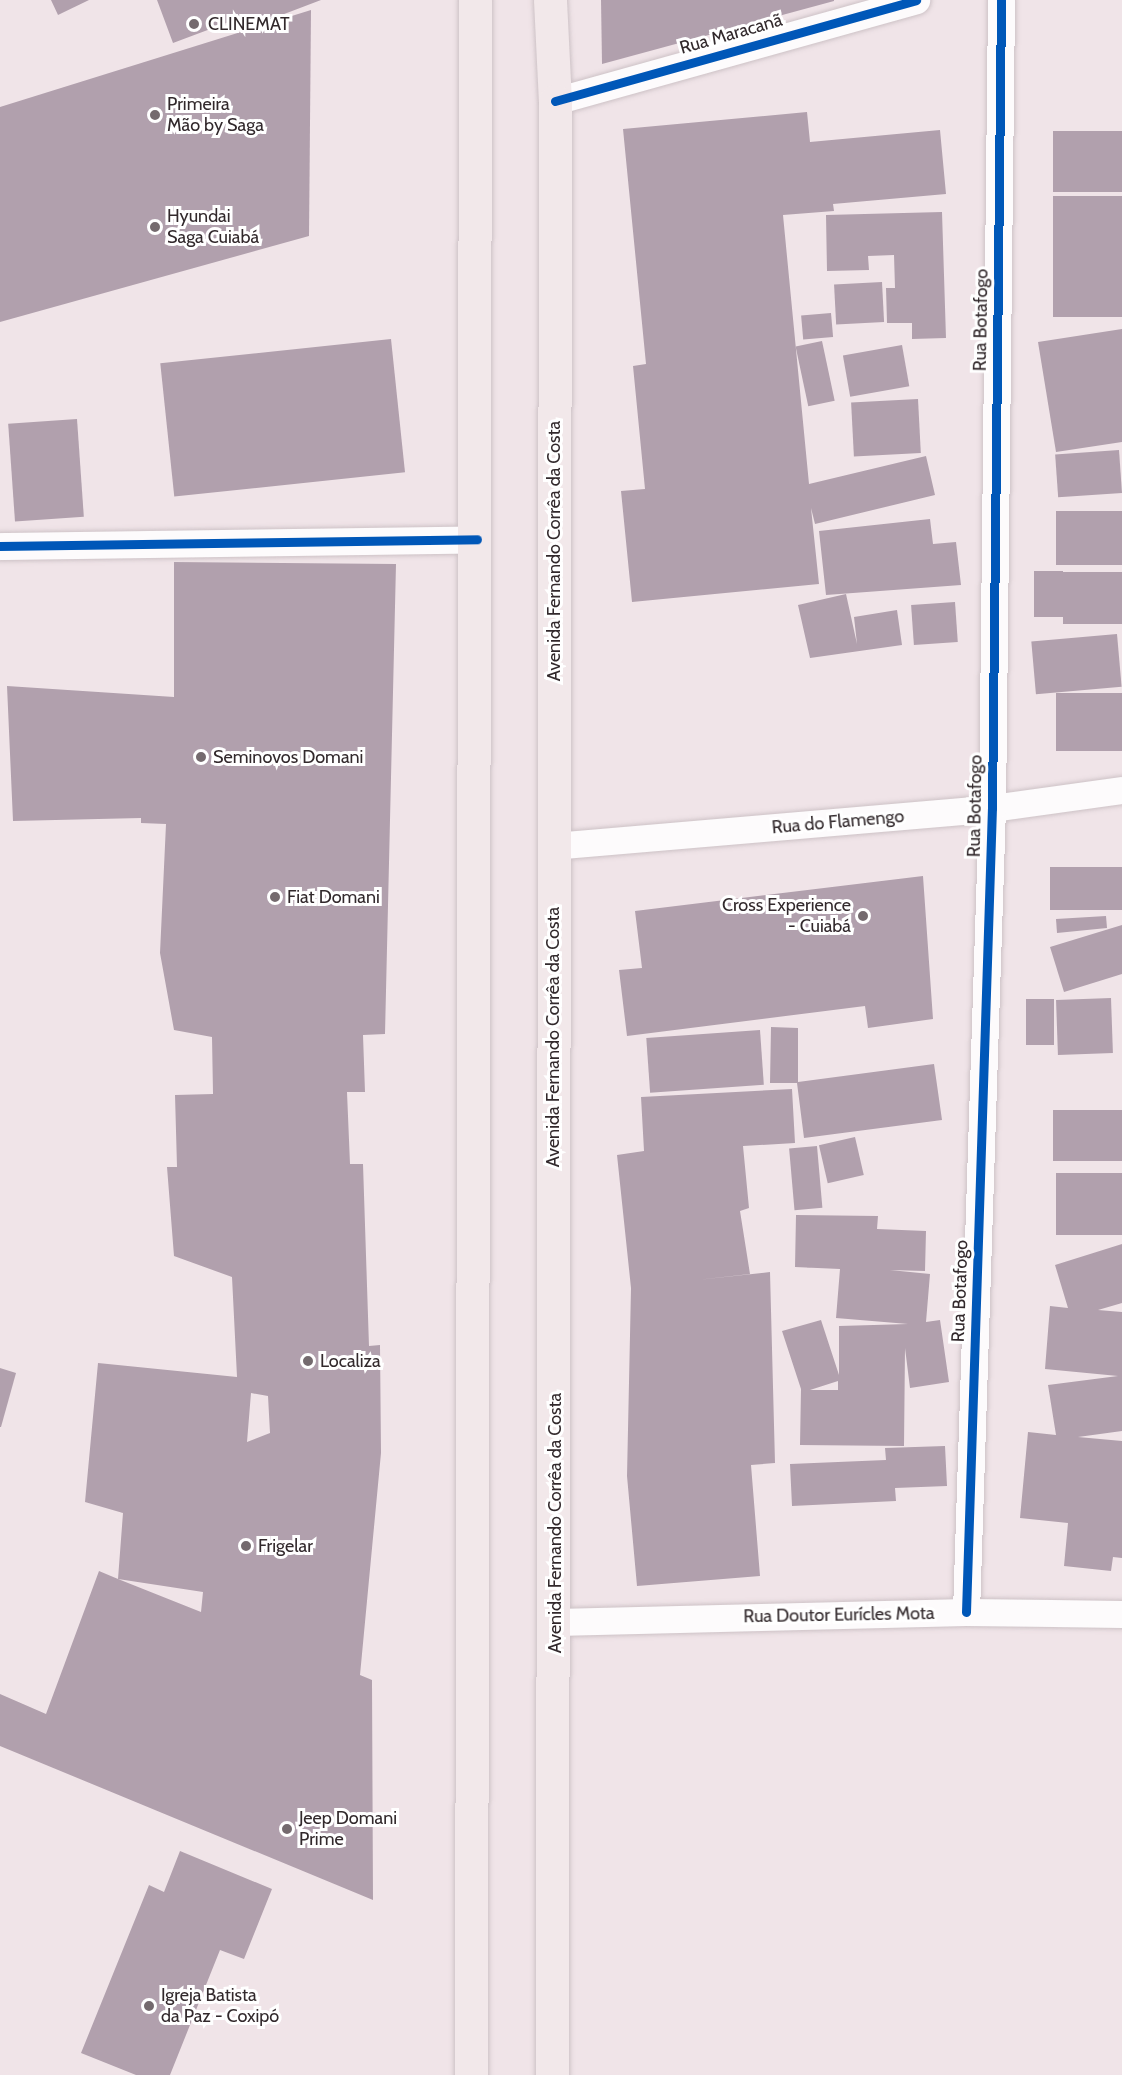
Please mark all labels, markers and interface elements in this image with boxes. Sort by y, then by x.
street label: Rua Maracanã [677,9,785,59]
place label: CLINEMAT [208,13,290,35]
marker: CLINEMAT [185,15,203,33]
place label: Primeira Mão by Saga [167,94,264,136]
marker: Primeira Mão by Saga [148,108,162,122]
place label: Hyundai Saga Cuiabá [167,206,259,248]
marker: Hyundai Saga Cuiabá [148,220,162,234]
street label: Rua Botafogo [969,269,993,371]
street label: Avenida Fernando Corrêa da Costa [543,421,565,681]
place label: Seminovos Domani [213,746,363,768]
marker: Seminovos Domani [194,750,208,764]
street label: Rua Botafogo [963,755,987,857]
street label: Rua do Flamengo [771,805,905,839]
place label: Fiat Domani [287,886,380,908]
marker: Fiat Domani [268,890,282,904]
place label: Cross Experience - Cuiabá [722,895,851,938]
street label: Avenida Fernando Corrêa da Costa [542,907,564,1167]
marker: Cross Experience - Cuiabá [856,909,870,923]
street label: Rua Botafogo [947,1239,973,1343]
place label: Localiza [320,1350,381,1372]
marker: Localiza [301,1354,315,1368]
street label: Avenida Fernando Corrêa da Costa [544,1393,566,1653]
place label: Frigelar [258,1535,313,1557]
marker: Frigelar [239,1539,253,1553]
street label: Rua Doutor Eurícles Mota [743,1603,935,1627]
place label: Jeep Domani Prime [299,1808,397,1850]
marker: Jeep Domani Prime [280,1822,294,1836]
place label: Igreja Batista da Paz - Coxipó [161,1985,279,2028]
marker: Igreja Batista da Paz - Coxipó [142,1999,156,2013]

